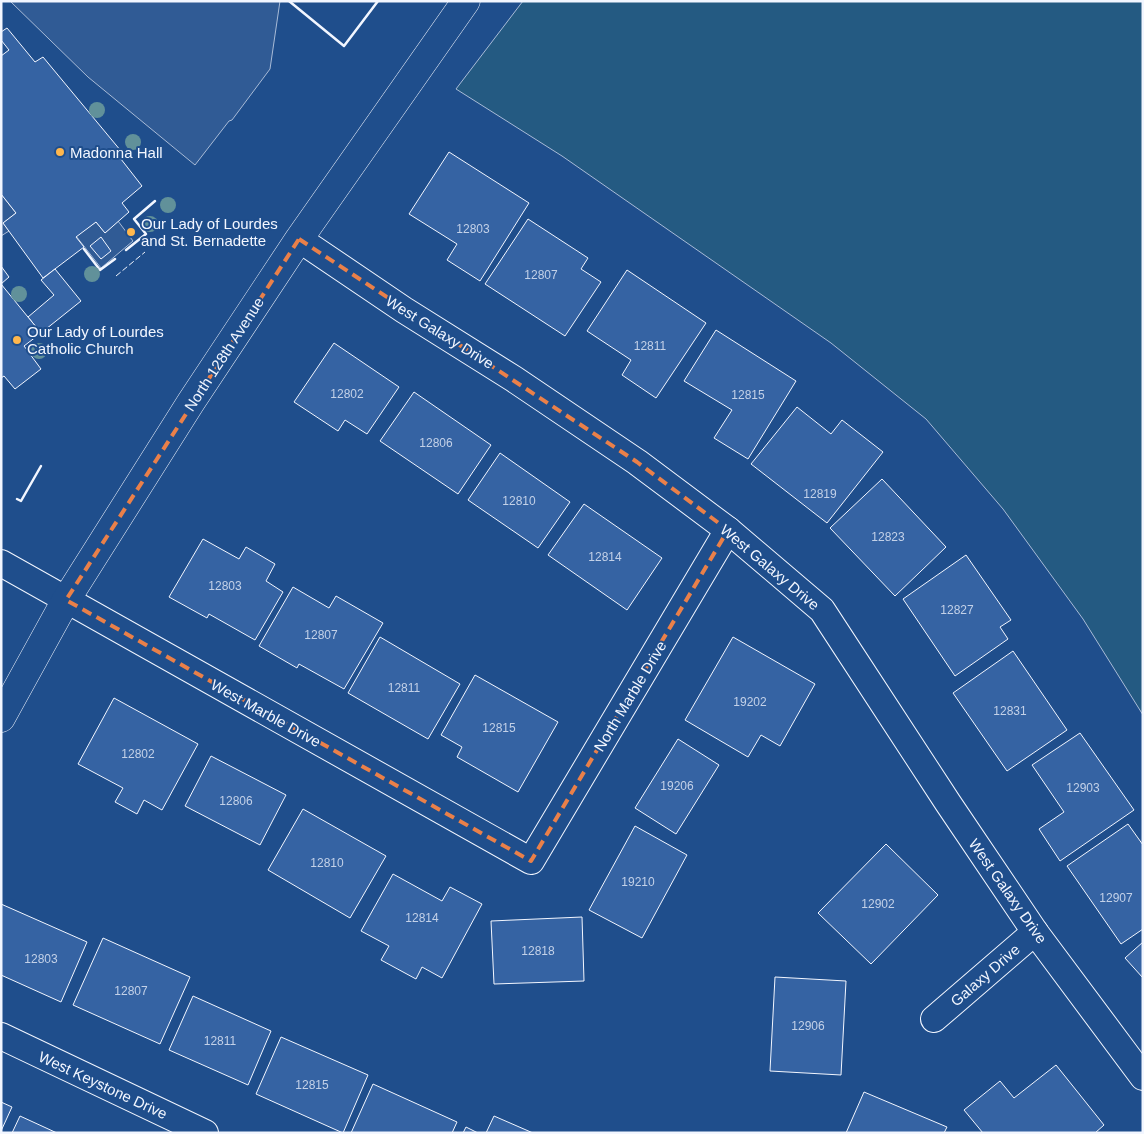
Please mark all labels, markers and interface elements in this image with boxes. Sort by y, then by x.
place label: Madonna Hall [70,144,163,161]
marker: Madonna Hall [54,146,66,158]
place label: Our Lady of Lourdes and St. Bernadette [141,215,278,249]
house number: 12803 [456,222,490,236]
marker: Our Lady of Lourdes and St. Bernadette [125,226,137,238]
house number: 12807 [524,268,558,282]
street label: West Galaxy Drive [383,292,497,372]
street label: North 128th Avenue [181,294,267,414]
place label: Our Lady of Lourdes Catholic Church [27,323,164,357]
marker: Our Lady of Lourdes Catholic Church [11,334,23,346]
house number: 12811 [634,339,667,353]
house number: 12802 [330,387,364,401]
house number: 12815 [731,388,765,402]
house number: 12806 [419,436,453,450]
house number: 12819 [803,487,837,501]
house number: 12810 [502,494,536,508]
street label: West Galaxy Drive [717,521,823,613]
house number: 12823 [871,530,905,544]
house number: 12814 [588,550,622,564]
house number: 12803 [208,579,242,593]
house number: 12827 [940,603,974,617]
house number: 12807 [304,628,338,642]
street label: North Marble Drive [590,638,670,754]
street label: West Marble Drive [208,676,324,750]
house number: 12811 [388,681,421,695]
house number: 19202 [733,695,767,709]
house number: 12831 [993,704,1027,718]
house number: 12815 [482,721,516,735]
house number: 12802 [121,747,155,761]
house number: 19206 [660,779,694,793]
house number: 12903 [1066,781,1100,795]
house number: 12806 [219,794,253,808]
street label: West Galaxy Drive [965,835,1051,947]
house number: 12810 [310,856,344,870]
house number: 19210 [621,875,655,889]
house number: 12907 [1099,891,1133,905]
house number: 12902 [861,897,895,911]
house number: 12814 [405,911,439,925]
street label: Galaxy Drive [947,940,1023,1010]
house number: 12818 [521,944,555,958]
house number: 12803 [24,952,58,966]
house number: 12807 [114,984,148,998]
house number: 12906 [791,1019,825,1033]
house number: 12811 [204,1034,237,1048]
street label: West Keystone Drive [36,1048,170,1122]
house number: 12815 [295,1078,329,1092]

